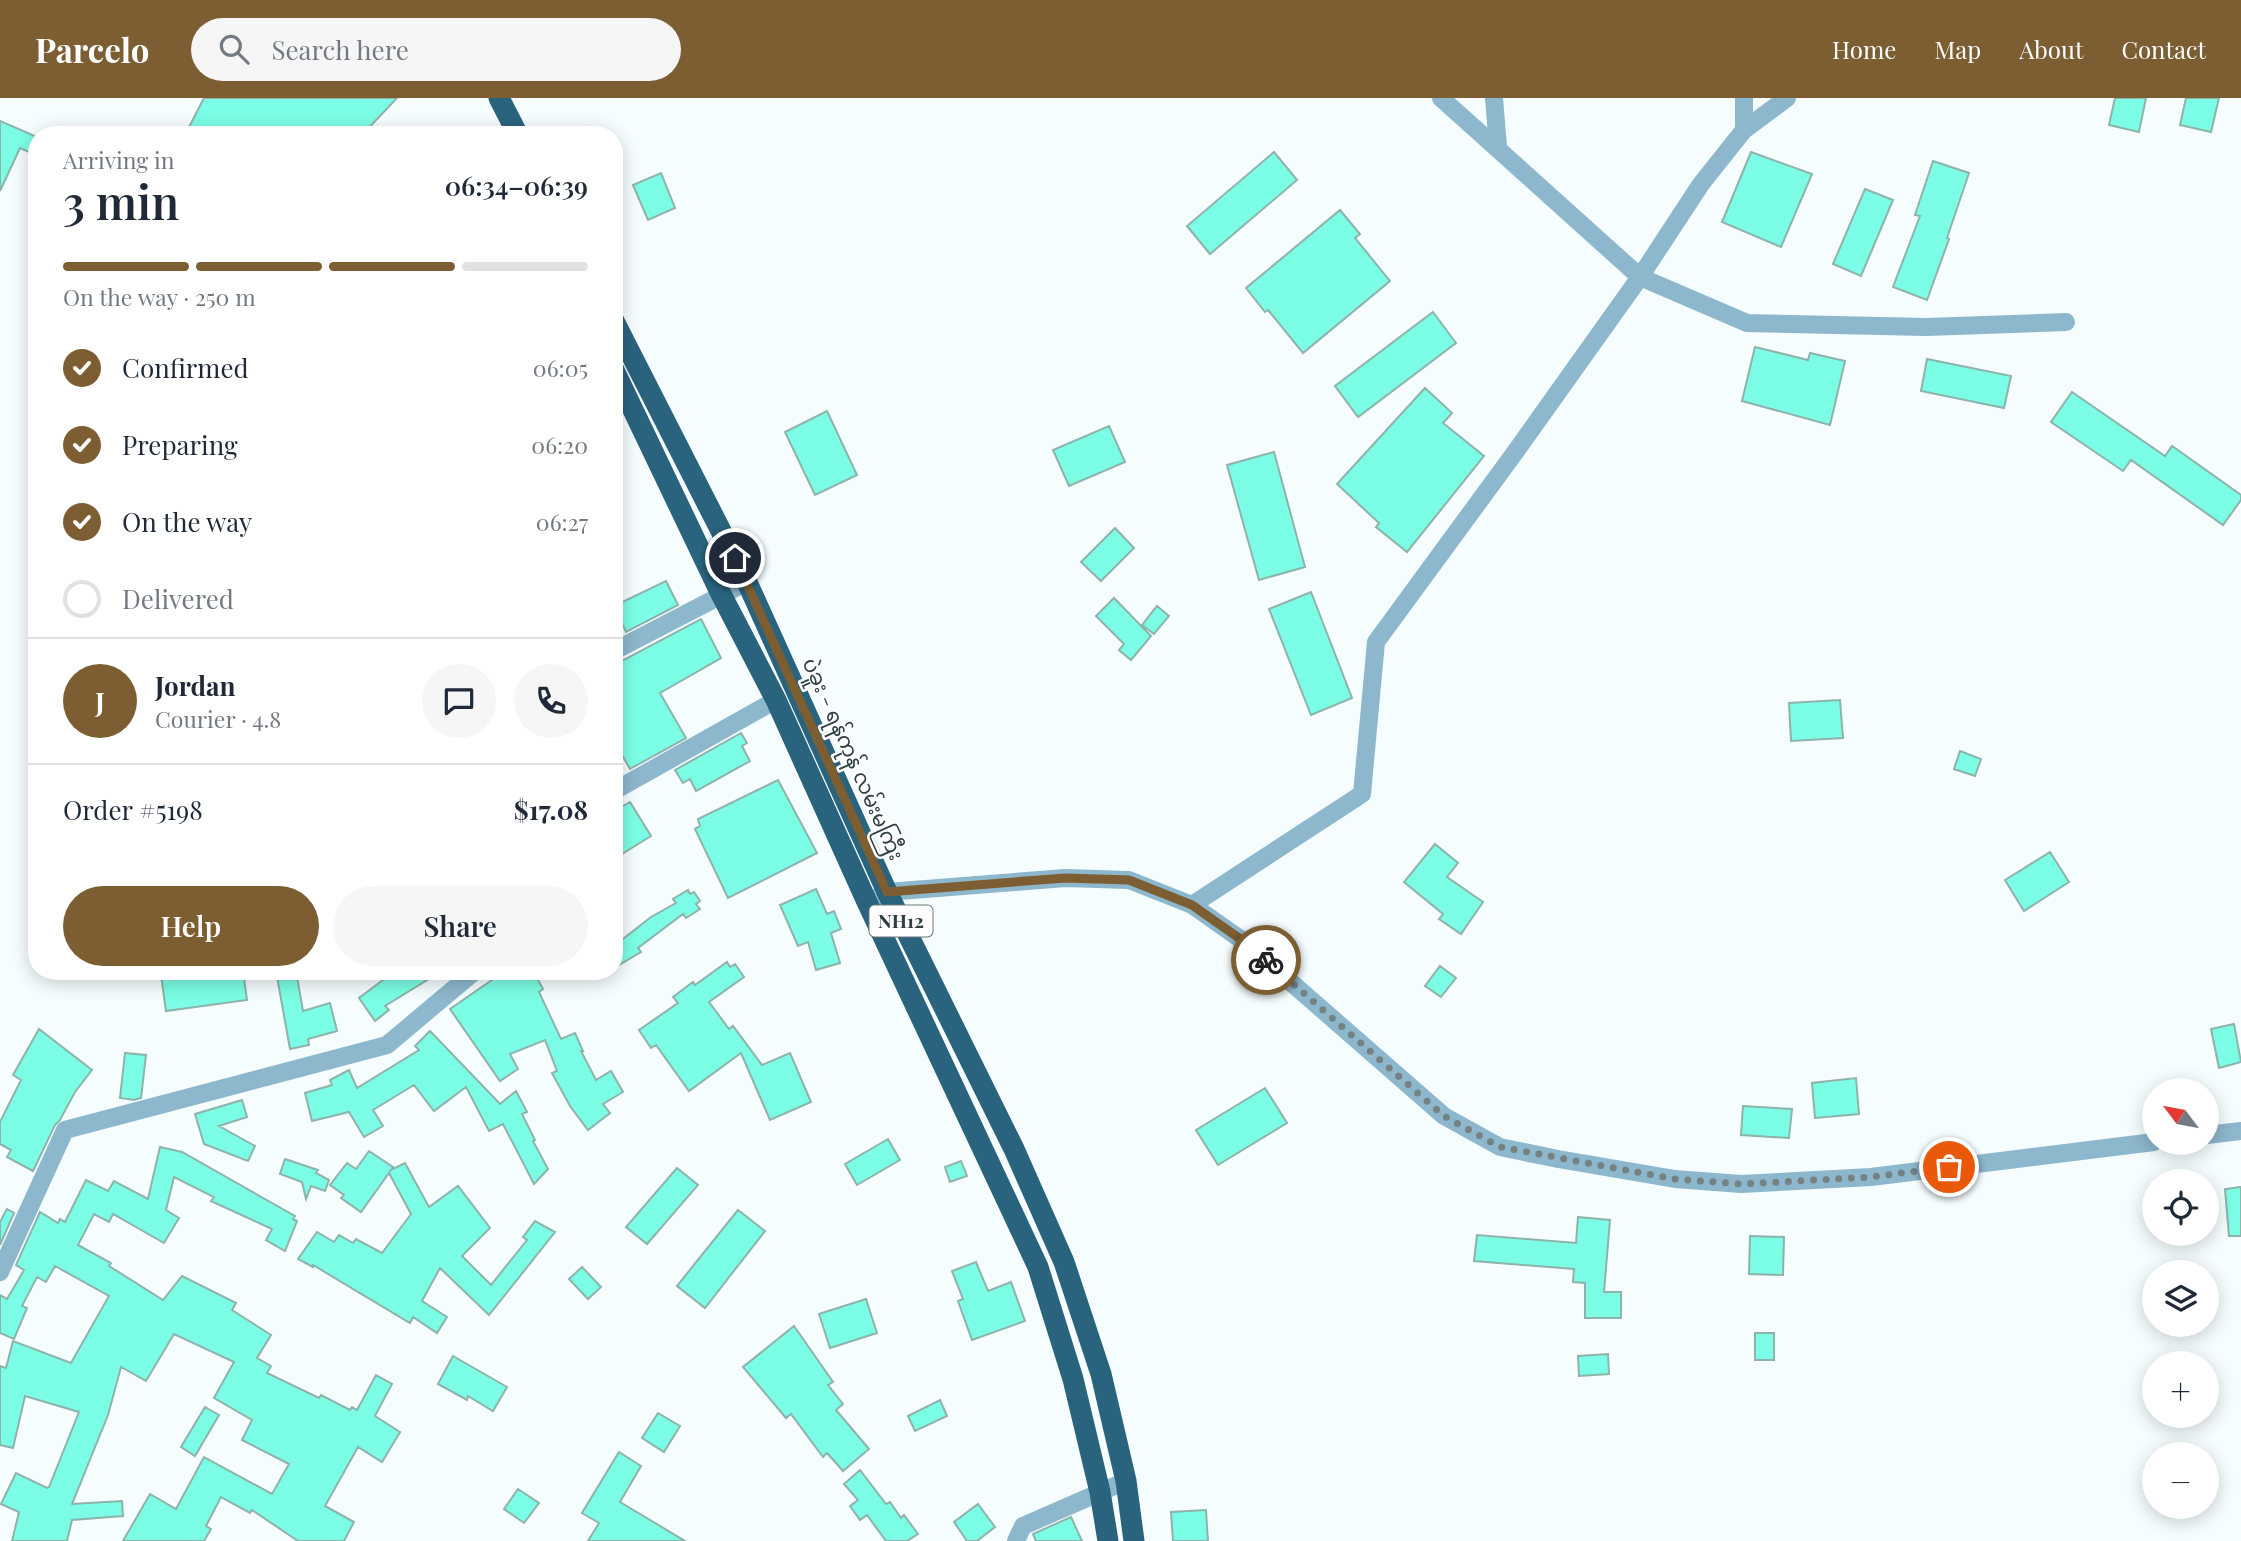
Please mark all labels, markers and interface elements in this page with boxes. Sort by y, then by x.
search box [191,18,681,81]
text: Parcelo [35,27,149,71]
icon: search [215,30,253,68]
text: Search here [271,32,409,67]
text: Home [1832,33,1896,65]
text: Map [1934,33,1981,65]
text: About [2019,33,2083,65]
text: Contact [2121,33,2206,65]
text: Arriving in [63,144,175,175]
text: 06:34–06:39 [445,168,588,203]
text: 3 min [63,170,179,232]
text: On the way · 250 m [63,281,256,312]
icon: check [63,349,101,387]
text: Confirmed [122,350,249,385]
text: 06:05 [533,352,588,383]
icon: check [63,426,101,464]
text: Preparing [122,427,238,462]
text: 06:20 [531,429,588,460]
icon: check [63,503,101,541]
text: On the way [122,504,252,539]
text: 06:27 [536,506,588,537]
pin [705,528,765,588]
icon: home [716,539,754,577]
text: Delivered [122,581,234,616]
street label: ပဲခူး - ရန်ကုန် လမ်းမကြီး [793,653,912,866]
button: chat [422,664,496,738]
button: phone [514,664,588,738]
text: Jordan [155,668,235,703]
text: J [95,684,105,719]
text: Courier · 4.8 [155,703,281,734]
text: Order #5198 [63,792,203,827]
text: $17.08 [514,792,588,827]
button: Help [63,886,319,966]
button: Share [333,886,588,966]
road number: NH12 [870,906,932,936]
courier [1231,925,1301,995]
icon: bike [1247,941,1285,979]
north arrow [2142,1078,2219,1155]
map controls [2142,1078,2219,1519]
pin [1919,1137,1979,1197]
icon: bag [1930,1148,1968,1186]
button: locate [2142,1169,2219,1246]
button: layers [2142,1260,2219,1337]
button: + [2142,1351,2219,1428]
button: − [2142,1442,2219,1519]

